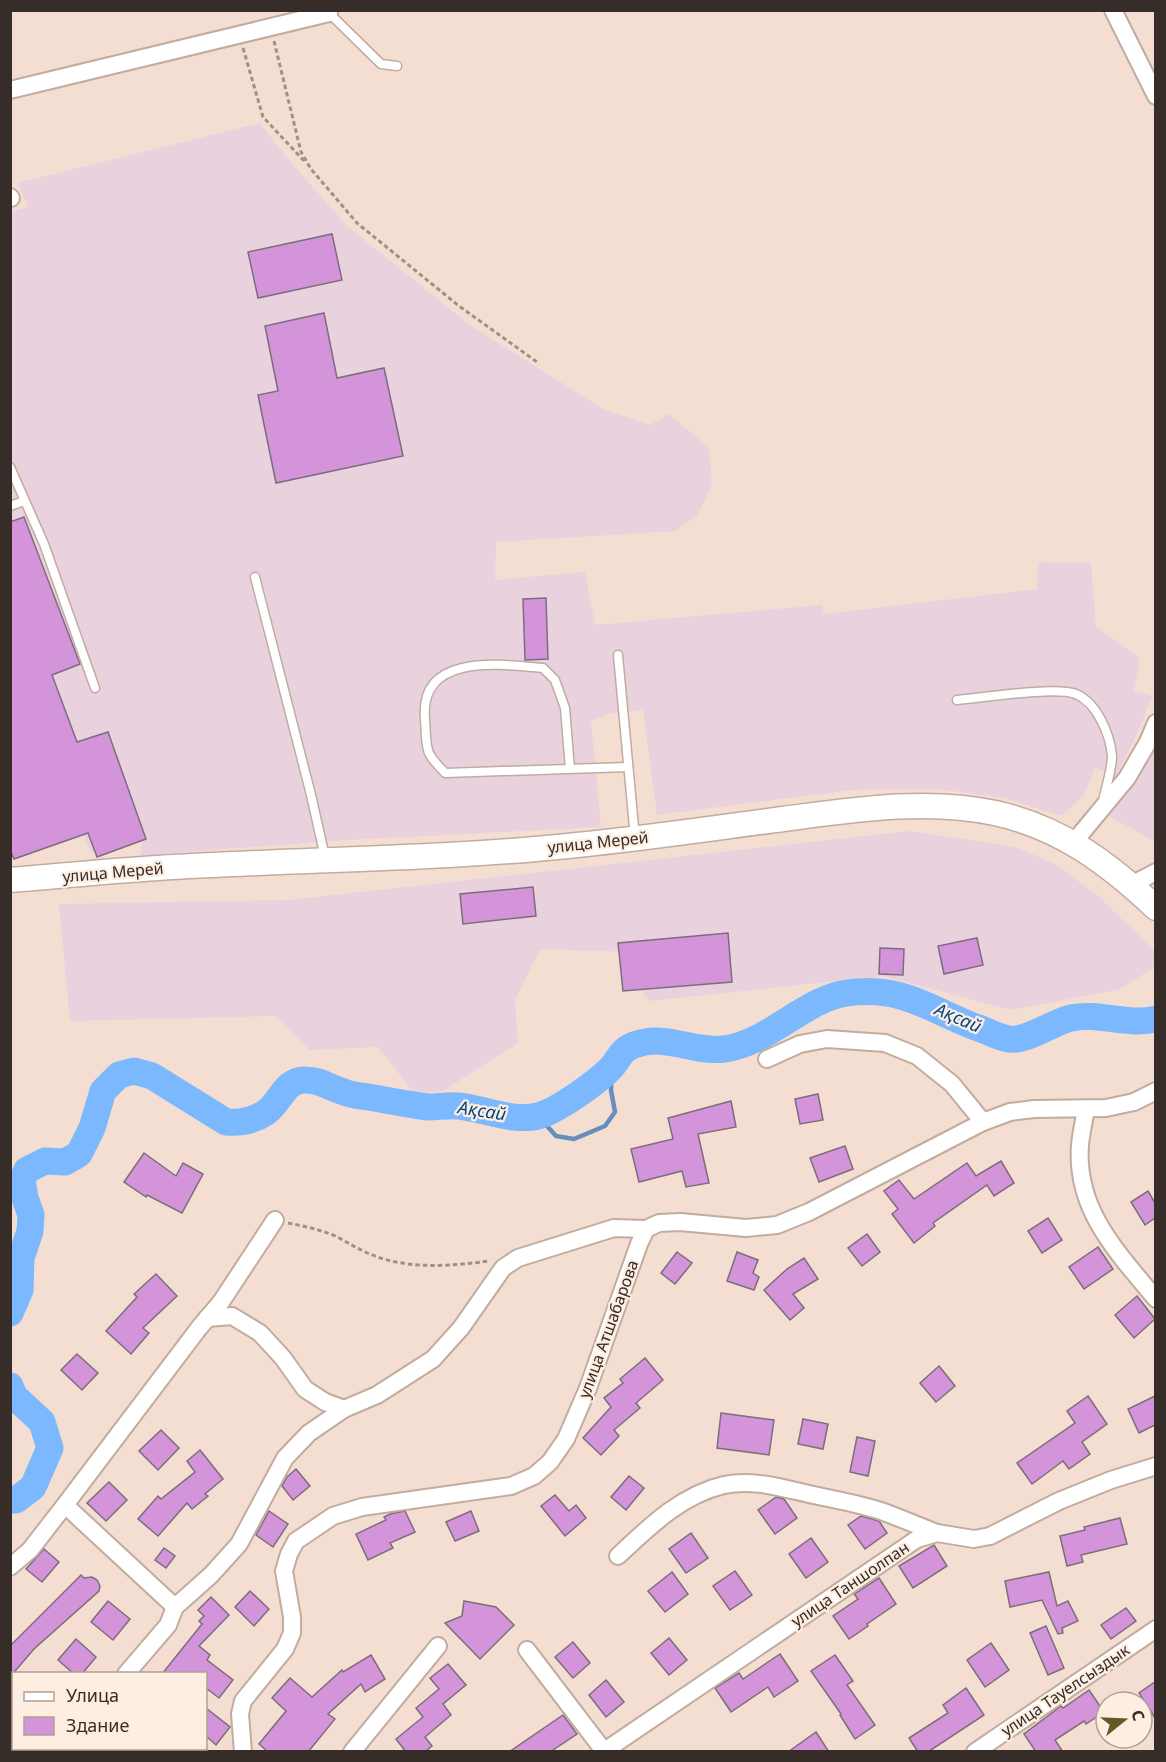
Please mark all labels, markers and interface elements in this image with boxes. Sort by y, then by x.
street label: улица Мерей [546,826,650,858]
street label: улица Мерей [62,857,164,887]
water label: Ақсай [930,996,985,1038]
water label: Ақсай [455,1094,508,1126]
street label: улица Атшабарова [573,1257,643,1401]
street label: улица Таншолпан [787,1536,913,1632]
street label: улица Тауелсыздык [996,1638,1134,1741]
legend [12,1672,207,1750]
text: Улица [66,1683,119,1707]
north arrow [1094,1690,1154,1750]
text: С [1126,1707,1150,1724]
text: Здание [66,1713,130,1737]

